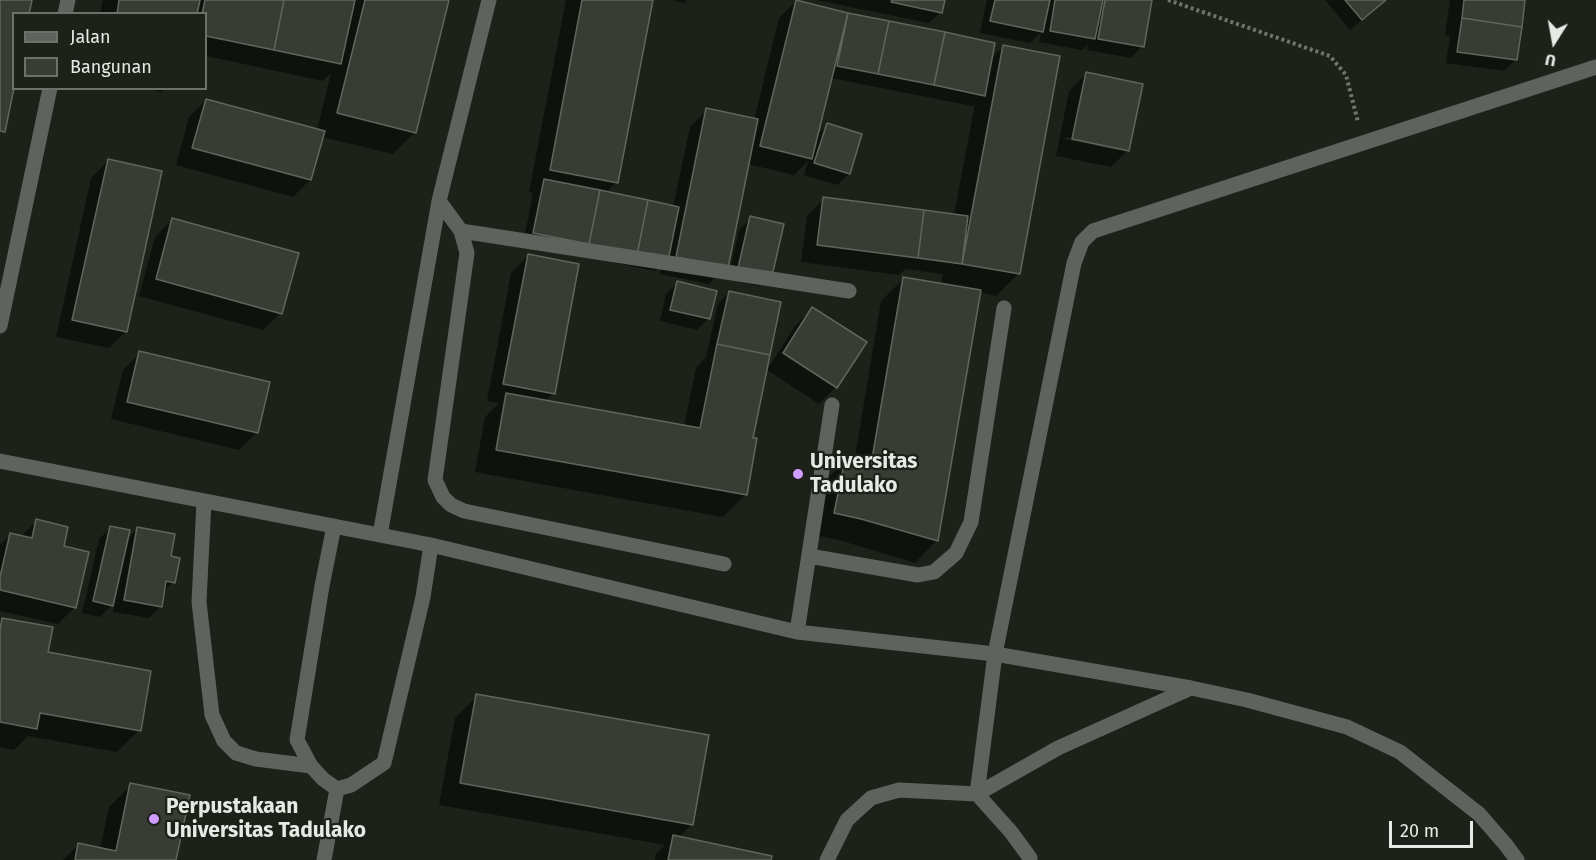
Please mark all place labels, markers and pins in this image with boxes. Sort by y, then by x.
place label: Universitas Tadulako [810,449,917,499]
marker: Universitas Tadulako [791,467,805,481]
place label: Perpustakaan Universitas Tadulako [166,794,366,844]
marker: Perpustakaan Universitas Tadulako [147,812,161,826]

